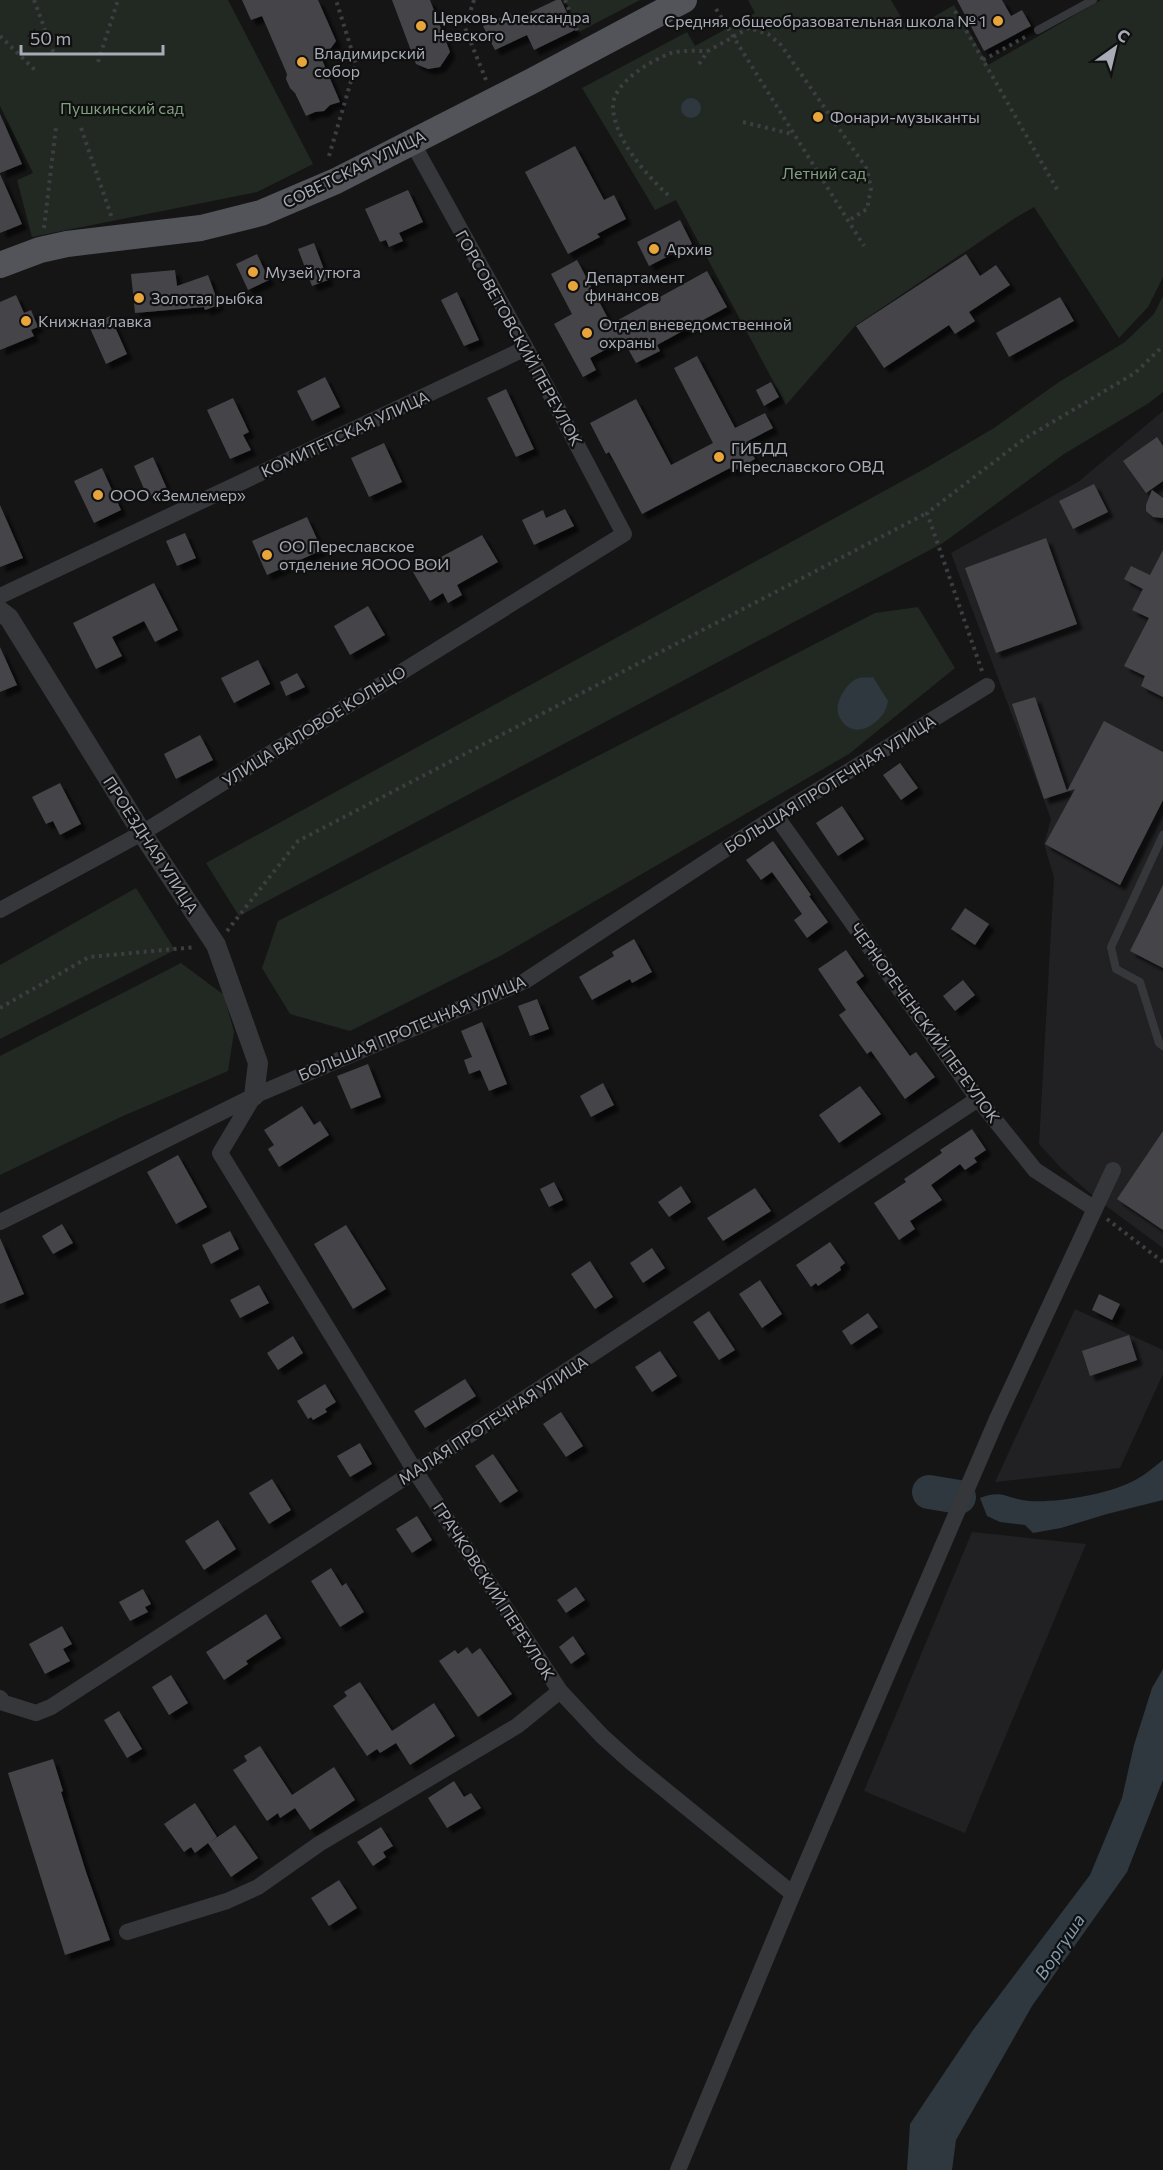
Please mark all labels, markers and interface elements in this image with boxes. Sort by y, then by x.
place label: Церковь Александра Невского [433,7,590,44]
place label: Средняя общеобразовательная школа № 1 [664,11,986,30]
marker: Средняя общеобразовательная школа № 1 [991,14,1005,28]
scale bar [21,18,164,56]
north arrow [1085,18,1145,78]
marker: Церковь Александра Невского [414,19,428,33]
text: С [1114,24,1134,46]
text: 50 m [30,27,71,49]
place label: Владимирский собор [314,43,425,80]
marker: Владимирский собор [295,55,309,69]
park label: Пушкинский сад [60,98,185,117]
place label: Фонари-музыканты [830,107,980,126]
marker: Фонари-музыканты [811,110,825,124]
street label: СОВЕТСКАЯ УЛИЦА [279,126,428,211]
park label: Летний сад [782,163,867,182]
street label: ГОРСОВЕТОВСКИЙ ПЕРЕУЛОК [452,227,587,449]
place label: Архив [666,239,712,258]
marker: Архив [647,242,661,256]
place label: Музей утюга [265,262,361,281]
marker: Музей утюга [246,265,260,279]
place label: Департамент финансов [585,267,685,304]
marker: Департамент финансов [566,279,580,293]
place label: Золотая рыбка [151,288,263,307]
marker: Золотая рыбка [132,291,146,305]
place label: Книжная лавка [38,311,151,330]
marker: Книжная лавка [19,314,33,328]
place label: Отдел вневедомственной охраны [599,314,792,351]
marker: Отдел вневедомственной охраны [580,326,594,340]
street label: КОМИТЕТСКАЯ УЛИЦА [258,386,432,481]
place label: ГИБДД Переславского ОВД [731,438,885,475]
marker: ГИБДД Переславского ОВД [712,450,726,464]
place label: ООО «Землемер» [110,485,246,504]
marker: ООО «Землемер» [91,488,105,502]
place label: ОО Переславское отделение ЯООО ВОИ [279,536,449,573]
marker: ОО Переславское отделение ЯООО ВОИ [260,548,274,562]
street label: УЛИЦА ВАЛОВОЕ КОЛЬЦО [219,661,409,790]
street label: БОЛЬШАЯ ПРОТЕЧНАЯ УЛИЦА [721,711,939,857]
street label: ПРОЕЗДНАЯ УЛИЦА [100,773,203,917]
street label: ЧЕРНОРЕЧЕНСКИЙ ПЕРЕУЛОК [847,919,1004,1126]
street label: БОЛЬШАЯ ПРОТЕЧНАЯ УЛИЦА [295,971,528,1084]
street label: МАЛАЯ ПРОТЕЧНАЯ УЛИЦА [395,1351,591,1488]
street label: ГРАЧКОВСКИЙ ПЕРЕУЛОК [430,1498,559,1683]
water label: Воргуша [1029,1909,1089,1983]

